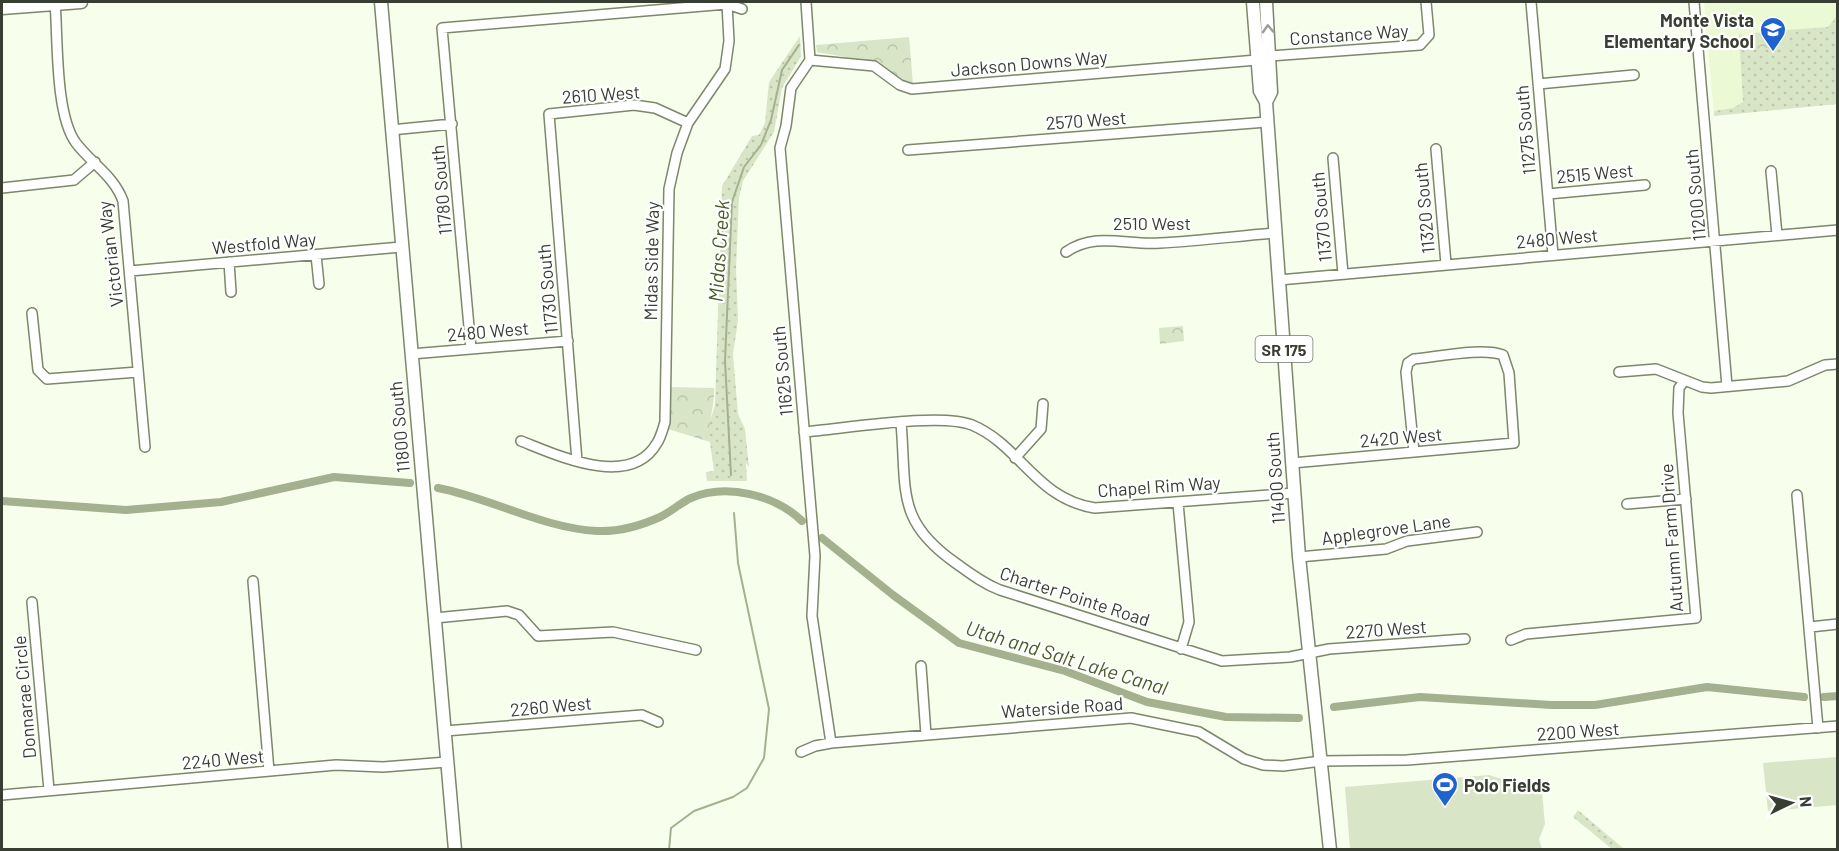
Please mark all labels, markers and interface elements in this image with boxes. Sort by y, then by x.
place label: Monte Vista Elementary School [1604,9,1754,52]
school or university icon: Monte Vista Elementary School [1758,15,1788,53]
street label: Constance Way [1289,19,1409,49]
one-way arrow [1261,24,1274,33]
street label: Jackson Downs Way [950,45,1108,81]
street label: 2610 West [561,80,641,108]
street label: 11275 South [1510,84,1540,176]
street label: 2570 West [1045,106,1127,134]
street label: 11780 South [426,144,456,236]
street label: 11200 South [1680,148,1710,242]
street label: 2515 West [1556,159,1634,187]
street label: 11320 South [1409,161,1439,255]
street label: 11370 South [1306,171,1336,263]
water label: Midas Creek [702,199,734,303]
street label: Victorian Way [93,200,127,308]
street label: Midas Side Way [639,201,663,321]
street label: 2510 West [1113,212,1191,234]
street label: 2480 West [1515,223,1599,253]
street label: Westfold Way [211,227,317,259]
street label: 11730 South [532,243,562,335]
street label: 2480 West [446,316,530,346]
street label: 11625 South [767,325,797,417]
road number: SR 175 [1256,336,1312,362]
street label: 11800 South [384,380,414,474]
street label: 2420 West [1359,422,1443,452]
street label: 11400 South [1261,431,1289,525]
street label: Autumn Farm Drive [1655,463,1687,613]
street label: Chapel Rim Way [1097,471,1221,501]
street label: Applegrove Lane [1320,509,1452,549]
street label: Charter Pointe Road [997,561,1153,631]
water label: Utah and Salt Lake Canal [963,615,1171,699]
street label: 2270 West [1345,615,1427,643]
street label: Donnarae Circle [8,635,40,759]
street label: 2260 West [509,691,593,721]
street label: Waterside Road [1000,692,1124,722]
street label: 2200 West [1536,717,1620,745]
street label: 2240 West [181,744,265,774]
sports icon: Polo Fields [1430,770,1460,808]
north arrow [1761,773,1821,833]
place label: Polo Fields [1464,774,1550,796]
text: N [1797,796,1816,808]

